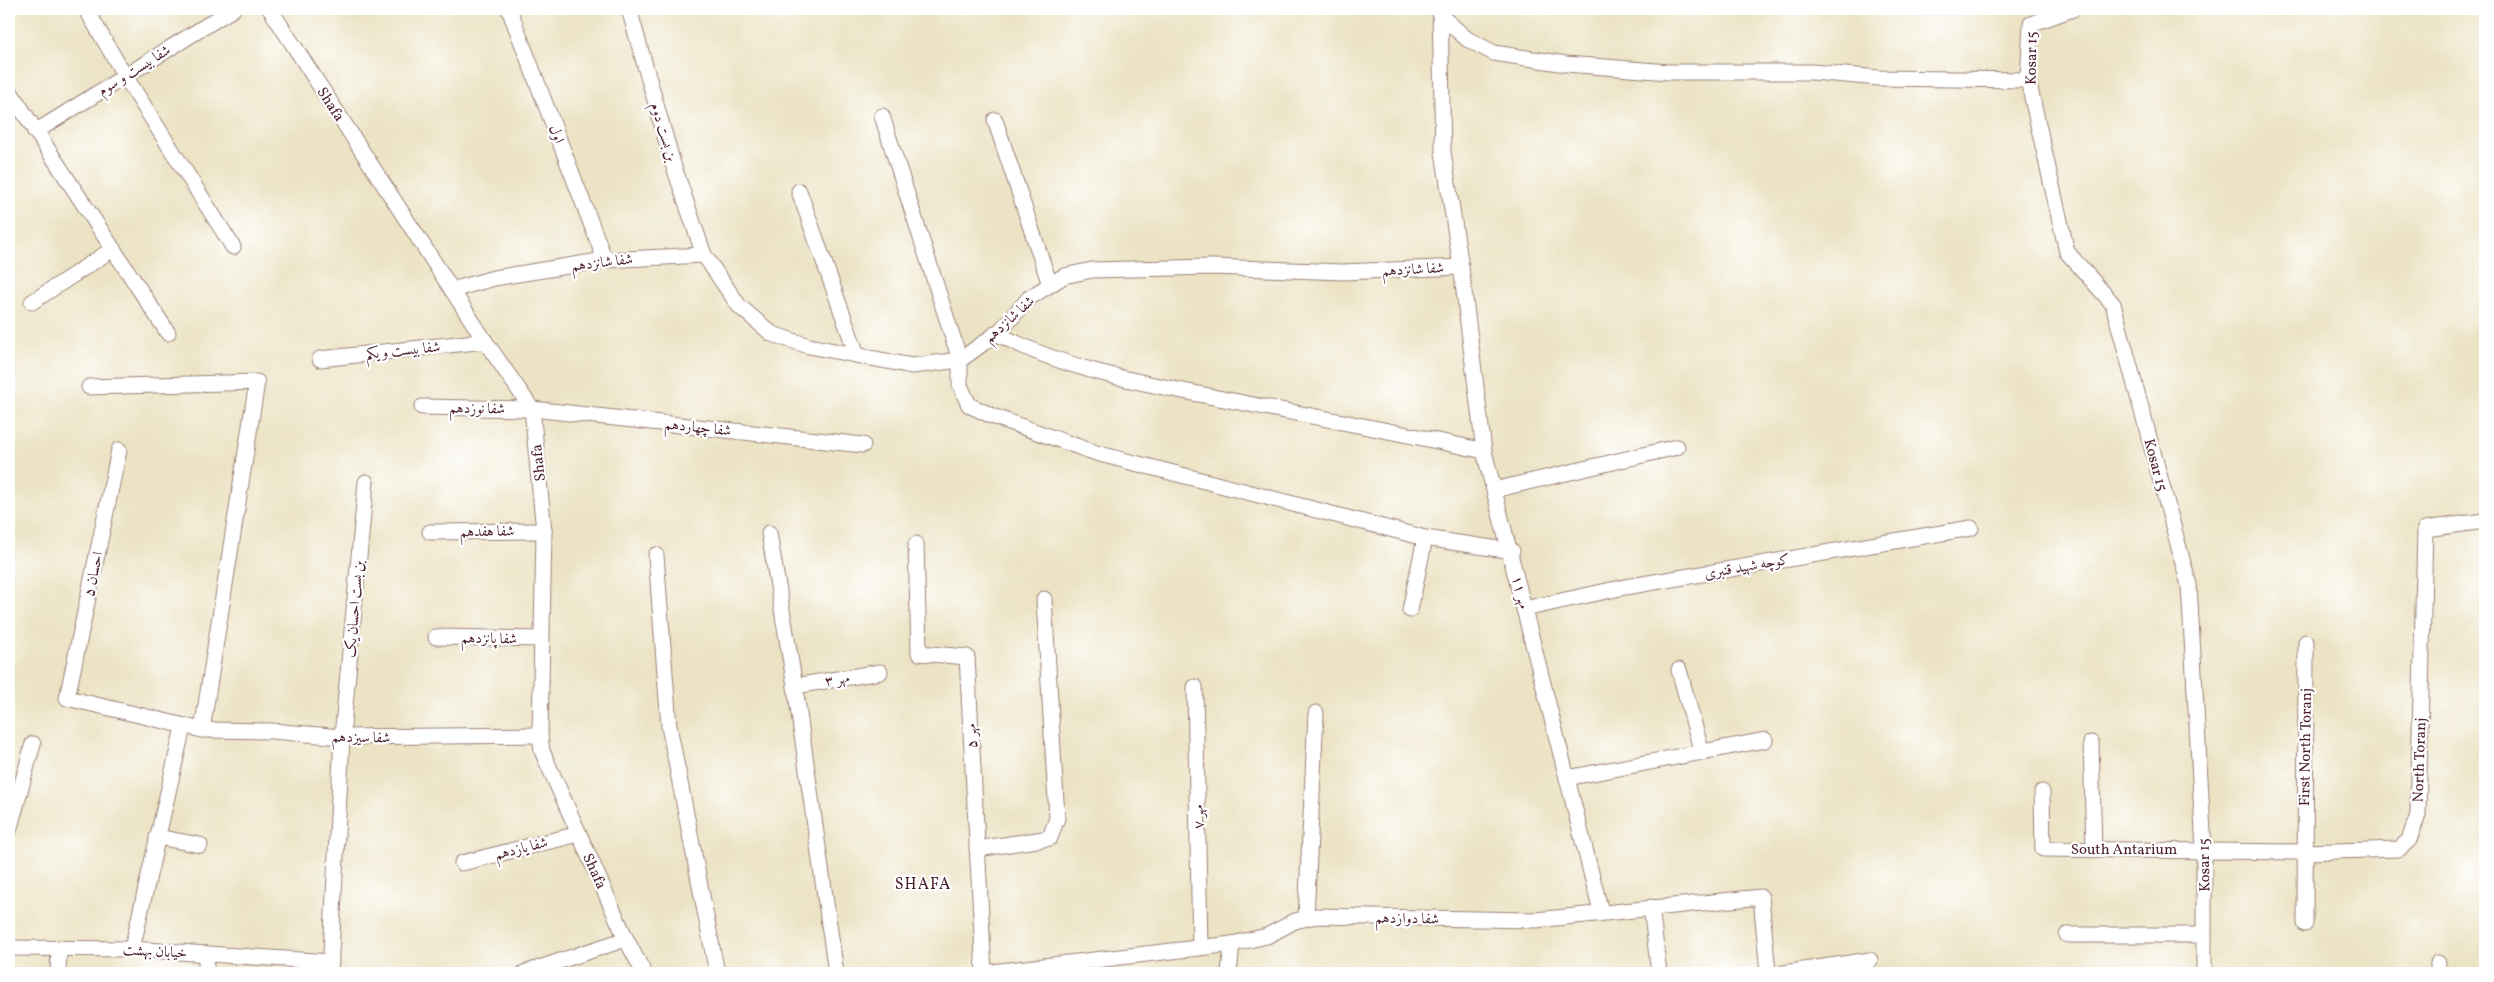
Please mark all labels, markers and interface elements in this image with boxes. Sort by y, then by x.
street label: Kosar 15 [2022,31,2043,85]
street label: شفا بیست و سوم [94,41,176,103]
street label: Shafa [311,83,349,126]
street label: بن بست دوم [643,100,681,165]
street label: اول [543,122,569,147]
street label: شفا شانزدهم [570,249,635,280]
street label: شفا شانزدهم [1382,258,1445,285]
street label: شفا شانزدهم [980,292,1041,350]
street label: شفا بیست و یکم [365,337,442,368]
street label: شفا نوزدهم [449,399,505,422]
street label: شفا چهاردهم [663,415,732,444]
street label: Kosar 15 [2137,437,2172,494]
street label: Shafa [527,443,552,482]
street label: شفا هفدهم [459,522,515,545]
street label: احسان ۵ [79,550,109,599]
street label: کوچه شهید قنبری [1703,550,1792,585]
street label: بن بست احسان یک [341,559,370,659]
street label: مهر ۱۱ [1506,574,1534,611]
street label: شفا پانزدهم [461,629,517,652]
street label: مهر ۳ [823,668,851,693]
street label: First North Toranj [2295,688,2318,806]
street label: North Toranj [2409,717,2432,803]
street label: مهر ۵ [961,723,984,749]
street label: شفا سیزدهم [331,727,391,752]
street label: مهر ۷ [1189,804,1210,830]
street label: شفا یازدهم [492,833,551,868]
street label: Kosar 15 [2195,838,2216,892]
street label: South Antarium [2071,840,2177,861]
street label: Shafa [576,850,611,893]
district label: SHAFA [895,874,951,896]
street label: شفا دوازدهم [1375,908,1439,933]
street label: خیابان بهشت [122,940,188,965]

